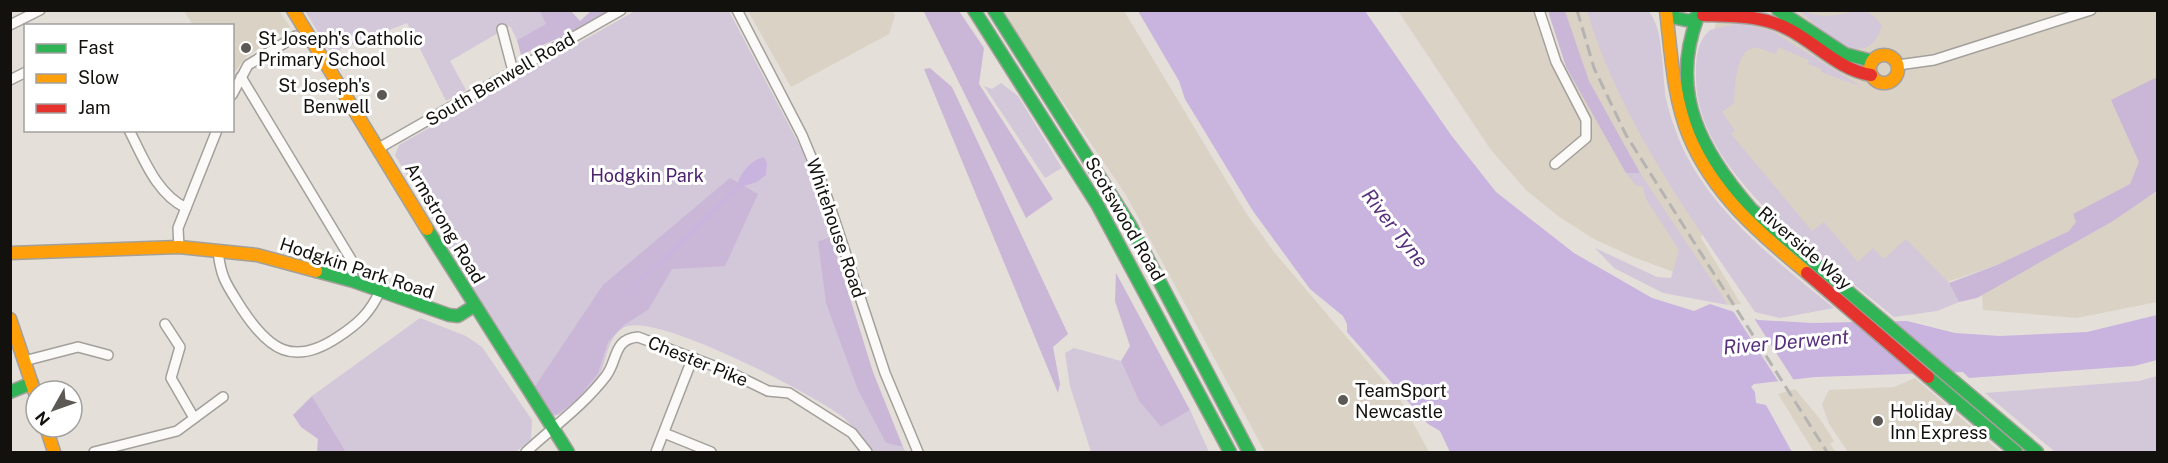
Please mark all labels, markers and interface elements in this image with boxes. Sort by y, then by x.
legend [24,24,234,132]
place label: St Joseph's Catholic Primary School [258,28,423,70]
street label: South Benwell Road [422,28,578,130]
text: Fast [78,37,114,58]
marker: St Joseph's Catholic Primary School [239,41,253,55]
text: Slow [78,67,119,88]
place label: St Joseph's Benwell [278,75,370,117]
marker: St Joseph's Benwell [375,88,389,102]
text: Jam [78,97,111,118]
street label: Scotswood Road [1081,153,1169,285]
street label: Whitehouse Road [802,155,870,301]
street label: Armstrong Road [401,159,489,287]
park label: Hodgkin Park [590,165,704,186]
water label: River Tyne [1357,184,1433,272]
street label: Riverside Way [1754,202,1856,294]
street label: Hodgkin Park Road [277,233,437,303]
water label: River Derwent [1722,324,1850,359]
street label: Chester Pike [645,331,751,391]
north arrow [24,379,84,439]
place label: TeamSport Newcastle [1355,380,1447,422]
marker: TeamSport Newcastle [1336,393,1350,407]
place label: Holiday Inn Express [1890,401,1987,443]
text: N [32,407,54,429]
marker: Holiday Inn Express [1871,414,1885,428]

